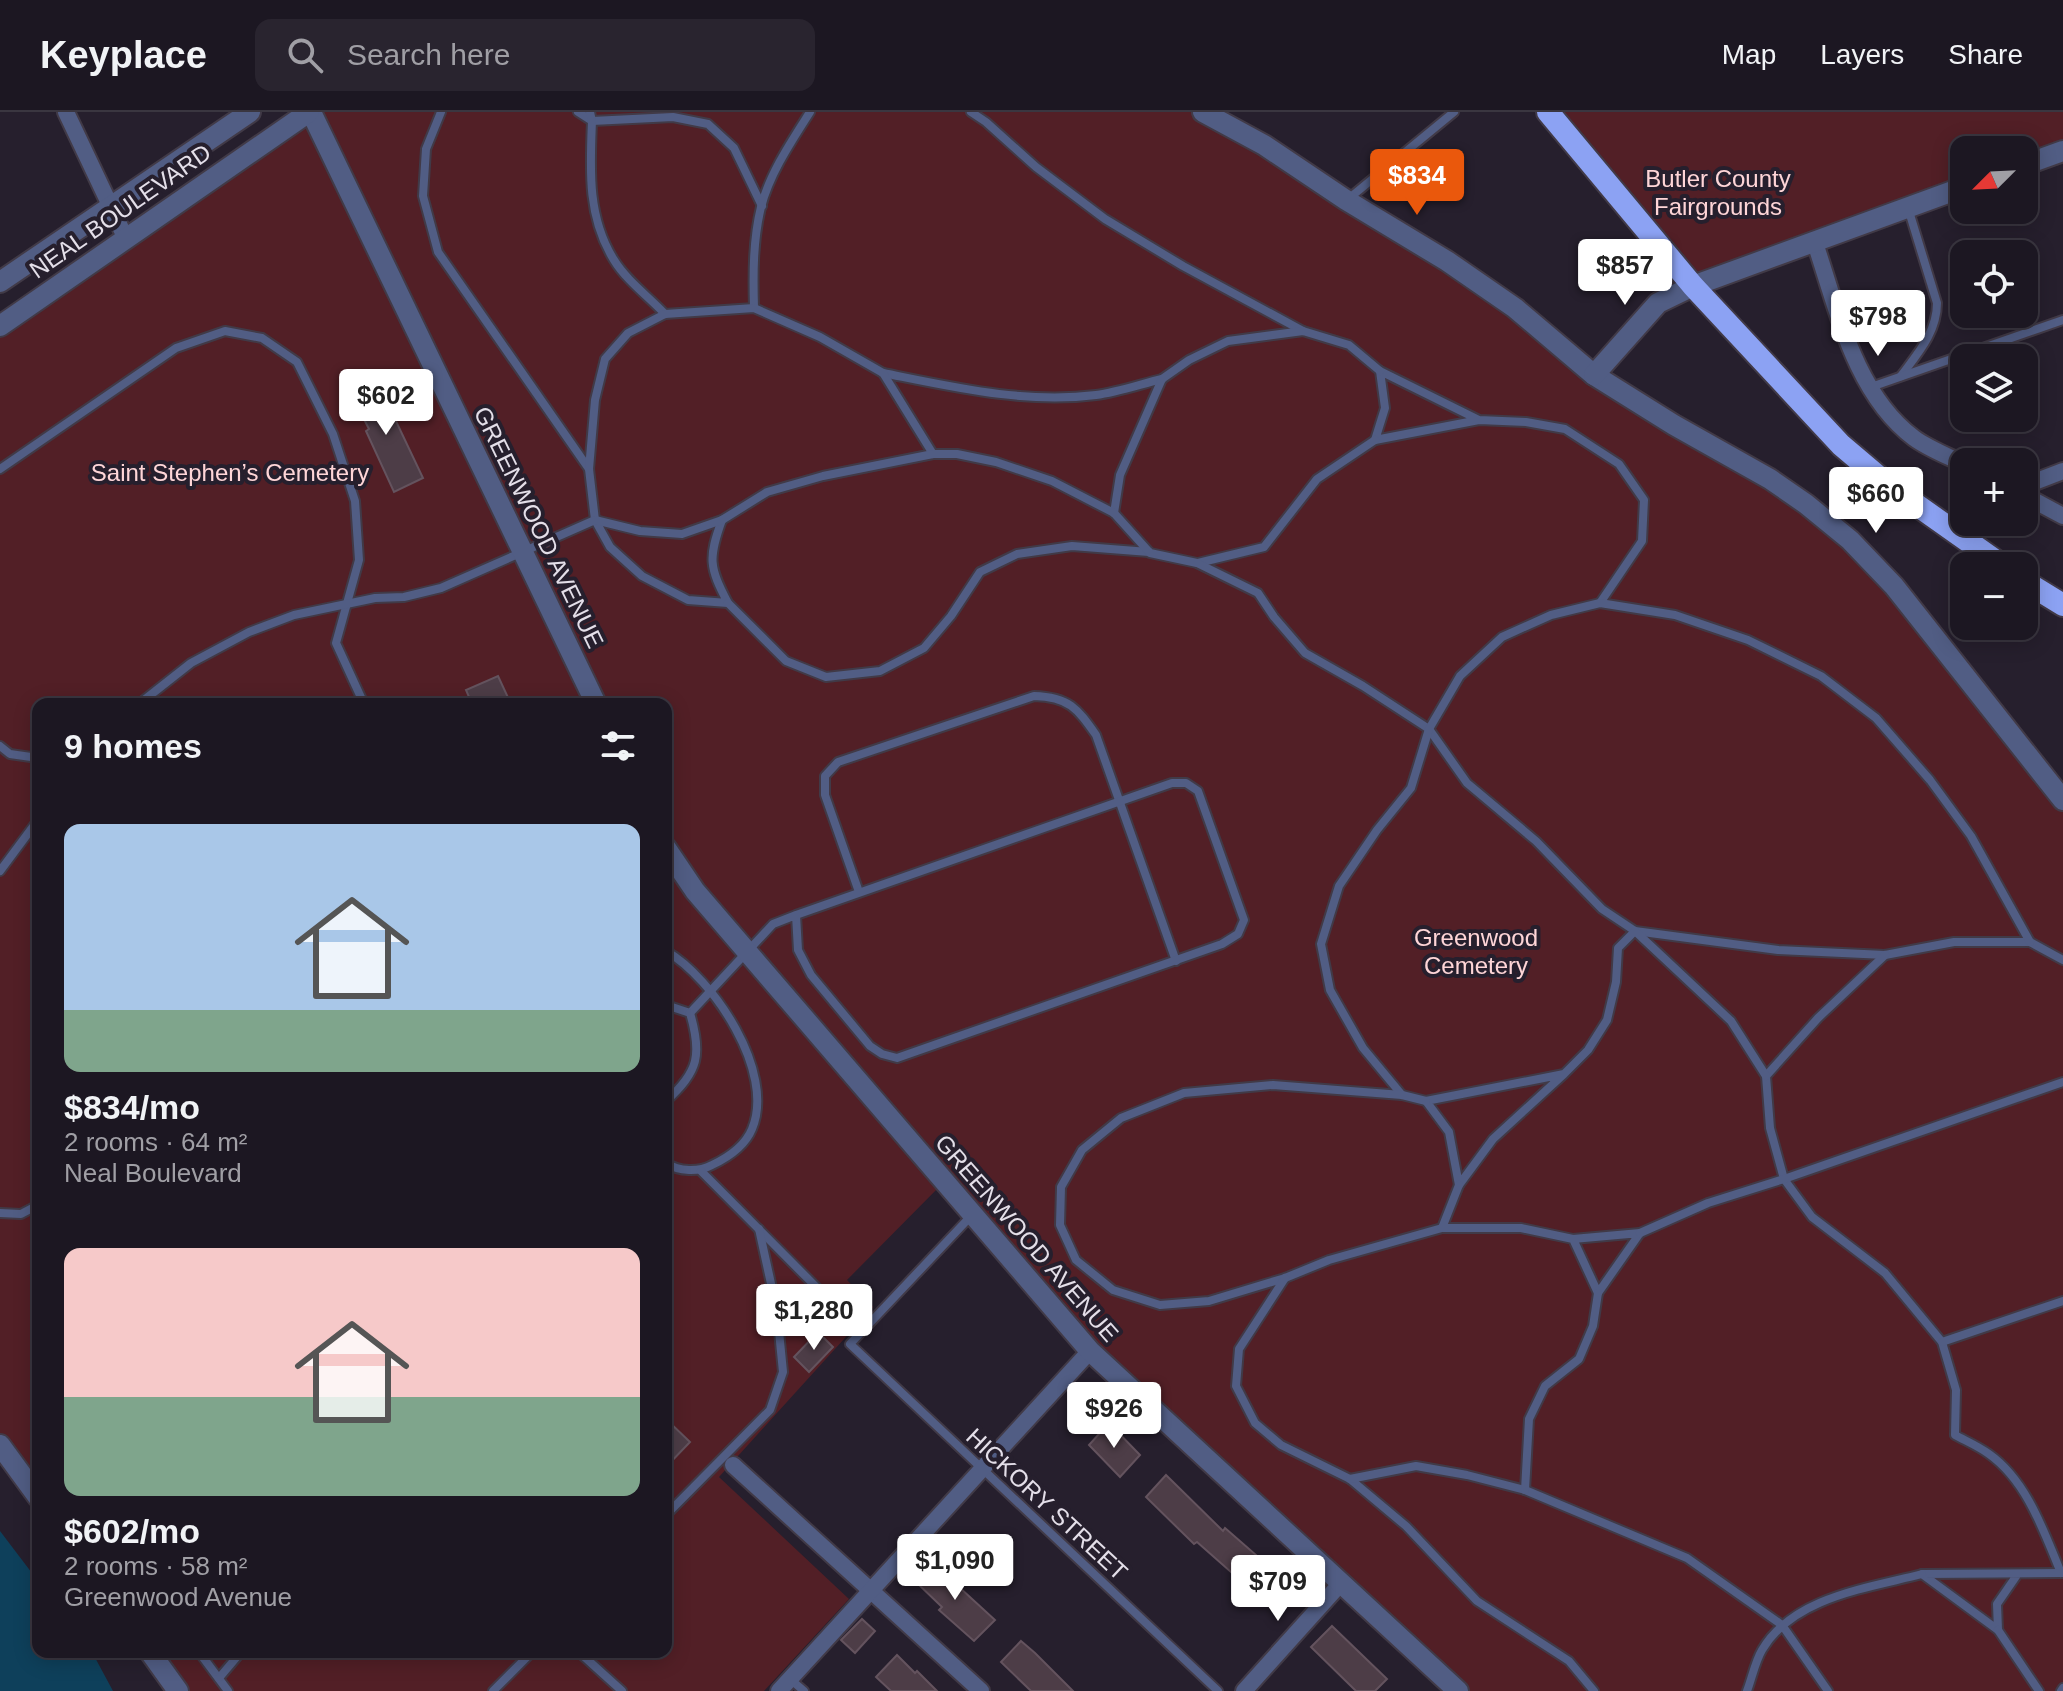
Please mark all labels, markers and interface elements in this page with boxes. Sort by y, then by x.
search box [255,19,815,91]
icon: search [283,33,327,77]
text: Keyplace [40,34,207,76]
text: Search here [347,38,510,71]
text: Map [1722,39,1776,70]
text: Layers [1820,39,1904,70]
text: Share [1948,39,2023,70]
north arrow [1950,136,2038,224]
map controls [1950,136,2038,640]
street label: NEAL BOULEVARD [24,138,216,284]
pin: $834 [1370,149,1464,217]
text: $834 [1388,160,1446,190]
park label: Butler County Fairgrounds [1645,165,1791,220]
pin: $857 [1578,239,1672,307]
button: locate [1950,240,2038,328]
text: $857 [1596,250,1654,280]
pin: $798 [1831,290,1925,358]
text: $798 [1849,301,1907,331]
button: layers [1950,344,2038,432]
pin: $602 [339,369,433,437]
text: $602 [357,380,415,410]
street label: GREENWOOD AVENUE [469,402,609,652]
button: + [1950,448,2038,536]
park label: Saint Stephen’s Cemetery [91,459,369,486]
pin: $660 [1829,467,1923,535]
text: $660 [1847,478,1905,508]
button: − [1950,552,2038,640]
icon: filters [596,724,640,768]
text: 9 homes [64,727,202,765]
icon: home [280,876,424,1020]
park label: Greenwood Cemetery [1414,924,1538,979]
text: $834/mo [64,1088,200,1126]
text: 2 rooms · 64 m² [64,1127,248,1157]
street label: GREENWOOD AVENUE [930,1129,1124,1347]
text: Neal Boulevard [64,1158,242,1188]
pin: $1,280 [749,1284,879,1352]
text: $1,280 [774,1295,854,1325]
icon: home [280,1300,424,1444]
pin: $926 [1067,1382,1161,1450]
text: $926 [1085,1393,1143,1423]
street label: HICKORY STREET [961,1423,1133,1586]
text: $602/mo [64,1512,200,1550]
pin: $1,090 [890,1534,1020,1602]
text: $1,090 [915,1545,995,1575]
text: 2 rooms · 58 m² [64,1551,248,1581]
pin: $709 [1231,1555,1325,1623]
text: $709 [1249,1566,1307,1596]
text: Greenwood Avenue [64,1582,292,1612]

